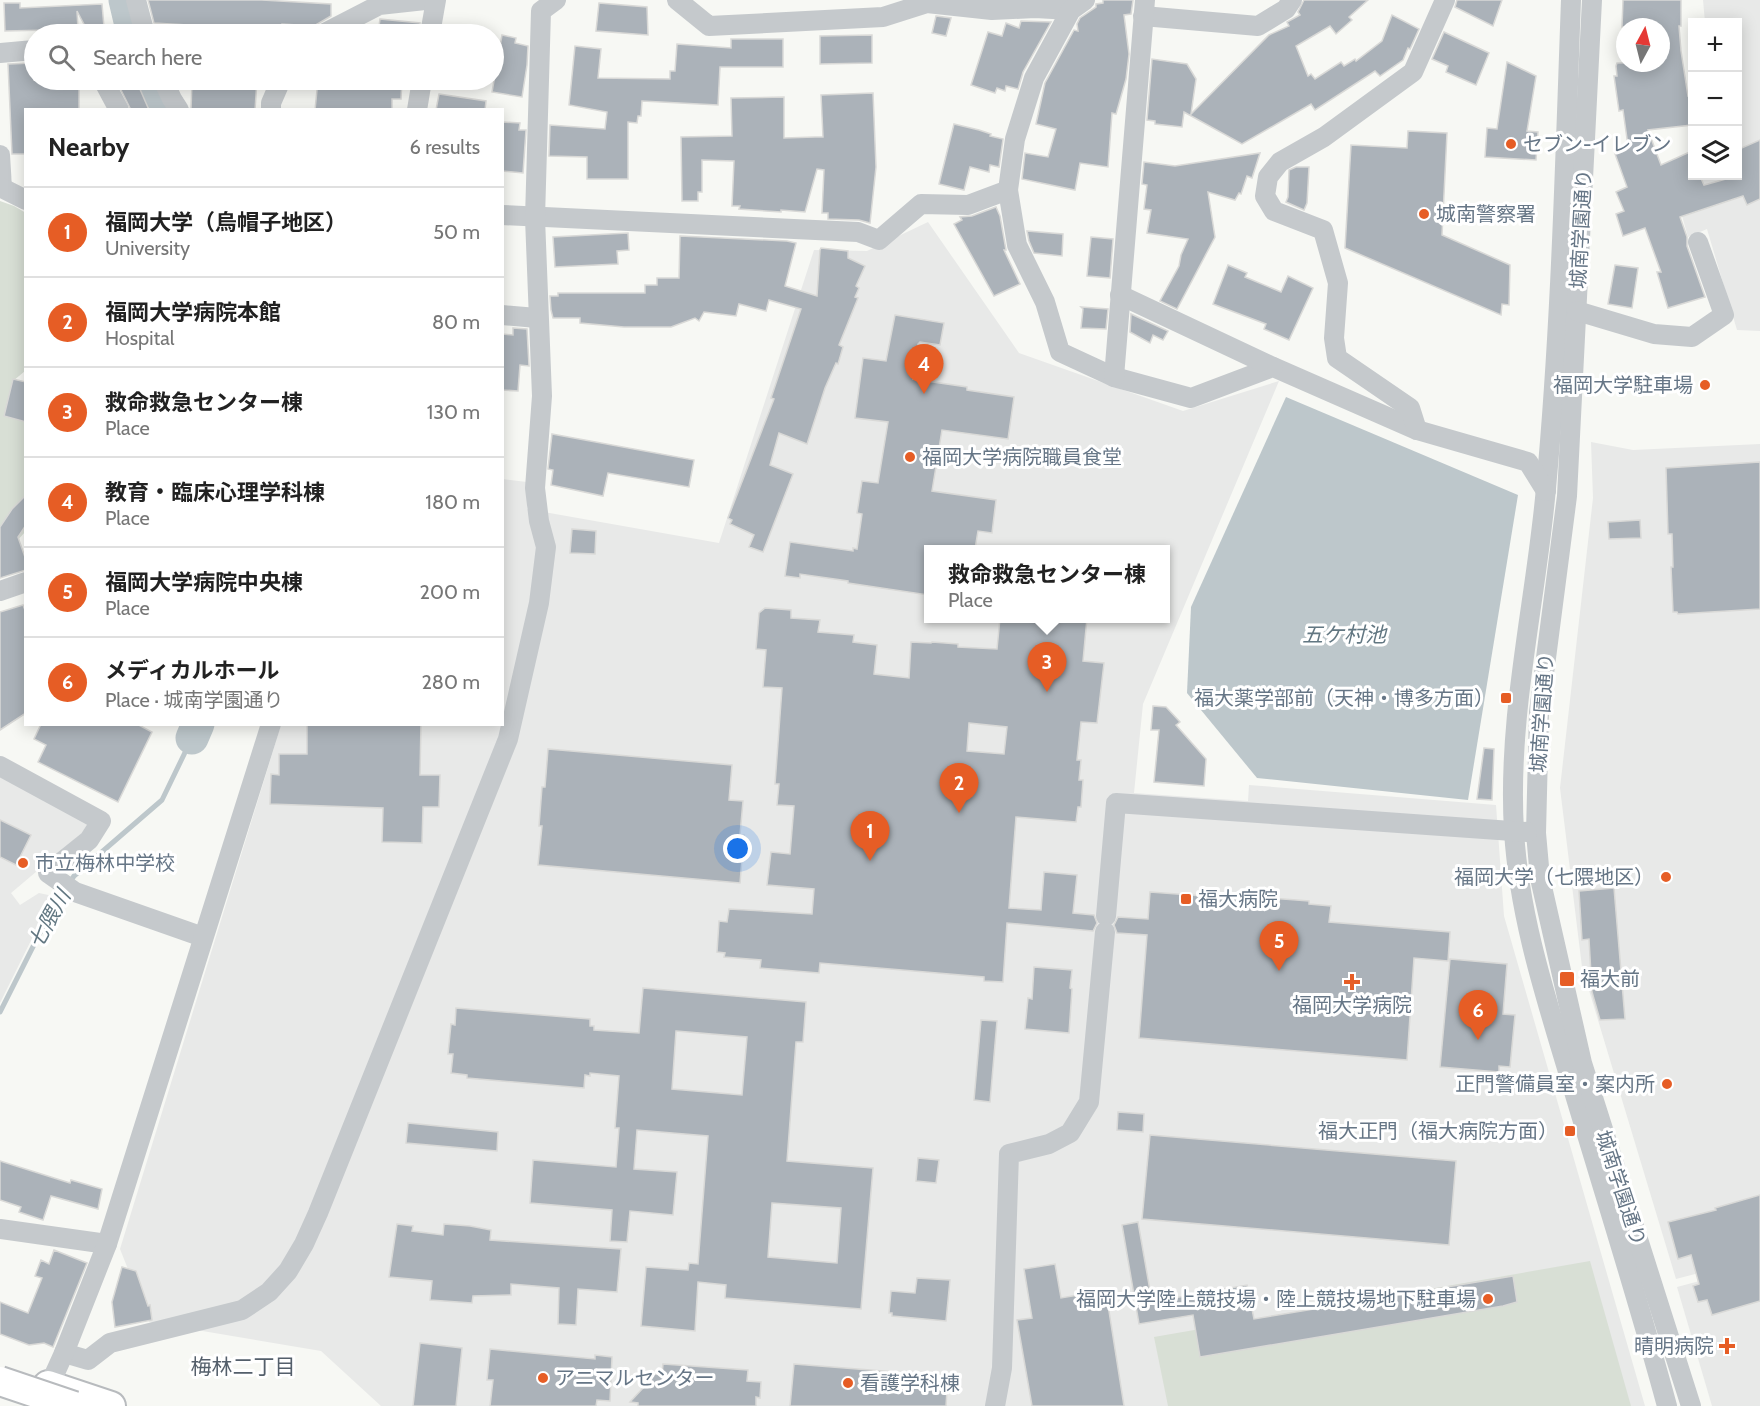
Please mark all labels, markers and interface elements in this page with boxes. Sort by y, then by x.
north arrow [1616,18,1670,72]
map controls [1688,18,1742,180]
button: + [1688,18,1742,72]
search box [24,24,504,90]
icon: search [45,41,78,74]
text: Search here [93,44,202,71]
button: − [1688,72,1742,126]
button: layers [1688,126,1742,180]
text: Nearby [48,131,129,163]
place label: セブン-イレブン [1523,132,1671,156]
text: 6 results [409,135,480,159]
marker: セブン-イレブン [1504,137,1518,151]
street label: 城南学園通り [1566,168,1596,290]
place label: 城南警察署 [1436,202,1536,226]
marker: 城南警察署 [1417,207,1431,221]
text: 福岡大学（烏帽子地区） [105,209,347,236]
text: 1 [64,220,71,244]
text: 50 m [433,220,480,244]
text: University [105,236,190,260]
text: 福岡大学病院本館 [105,299,281,326]
text: 2 [62,310,73,334]
text: 80 m [432,310,480,334]
text: Hospital [105,326,175,350]
pin: 4 [904,344,944,394]
place label: 福岡大学駐車場 [1553,373,1693,397]
marker: 福岡大学駐車場 [1698,378,1712,392]
text: 救命救急センター棟 [105,389,303,416]
text: 3 [62,400,73,424]
text: 130 m [427,400,480,424]
text: Place [105,416,150,440]
place label: 福岡大学病院職員食堂 [922,445,1122,469]
marker: 福岡大学病院職員食堂 [903,450,917,464]
text: 教育・臨床心理学科棟 [105,479,325,506]
text: 4 [61,490,74,514]
text: 180 m [425,490,480,514]
text: Place [105,506,150,530]
popup [924,545,1170,623]
text: 救命救急センター棟 [948,561,1146,588]
text: 福岡大学病院中央棟 [105,569,303,596]
text: 5 [62,580,73,604]
text: 200 m [420,580,480,604]
text: Place [948,588,993,612]
text: Place [105,596,150,620]
water label: 五ケ村池 [1302,622,1388,647]
pin: 3 [1028,642,1066,692]
street label: 城南学園通り [1526,652,1558,774]
text: メディカルホール [105,657,279,684]
text: 6 [62,670,73,694]
text: 280 m [421,670,480,694]
place label: 福大薬学部前（天神・博多方面） [1194,686,1494,710]
text: Place · 城南学園通り [105,688,284,712]
marker: 福大薬学部前（天神・博多方面） [1499,691,1513,705]
pin: 2 [940,764,978,813]
pin: 1 [850,812,890,861]
your location [723,834,752,863]
place label: 市立梅林中学校 [35,851,175,875]
marker: 市立梅林中学校 [16,856,30,870]
place label: 福岡大学（七隈地区） [1454,865,1654,889]
marker: 福岡大学（七隈地区） [1659,870,1673,884]
water label: 七隈川 [23,884,76,953]
place label: 福大病院 [1198,887,1278,911]
marker: 福大病院 [1179,892,1193,906]
pin: 5 [1260,922,1298,971]
place label: 福大前 [1580,967,1640,991]
marker: 福大前 [1558,970,1576,988]
marker: 福岡大学病院 [1343,973,1361,991]
pin: 6 [1458,990,1498,1040]
place label: 福岡大学病院 [1292,993,1412,1017]
place label: 正門警備員室・案内所 [1455,1072,1655,1096]
marker: 正門警備員室・案内所 [1660,1077,1674,1091]
place label: 福大正門（福大病院方面） [1318,1119,1558,1143]
marker: 福大正門（福大病院方面） [1563,1124,1577,1138]
street label: 城南学園通り [1591,1127,1651,1249]
place label: 福岡大学陸上競技場・陸上競技場地下駐車場 [1076,1287,1476,1311]
marker: 福岡大学陸上競技場・陸上競技場地下駐車場 [1481,1292,1495,1306]
place label: 晴明病院 [1634,1334,1714,1358]
marker: 晴明病院 [1718,1337,1736,1355]
district label: 梅林二丁目 [191,1354,296,1379]
place label: アニマルセンター [555,1366,715,1390]
marker: アニマルセンター [536,1371,550,1385]
place label: 看護学科棟 [860,1371,960,1395]
marker: 看護学科棟 [841,1376,855,1390]

